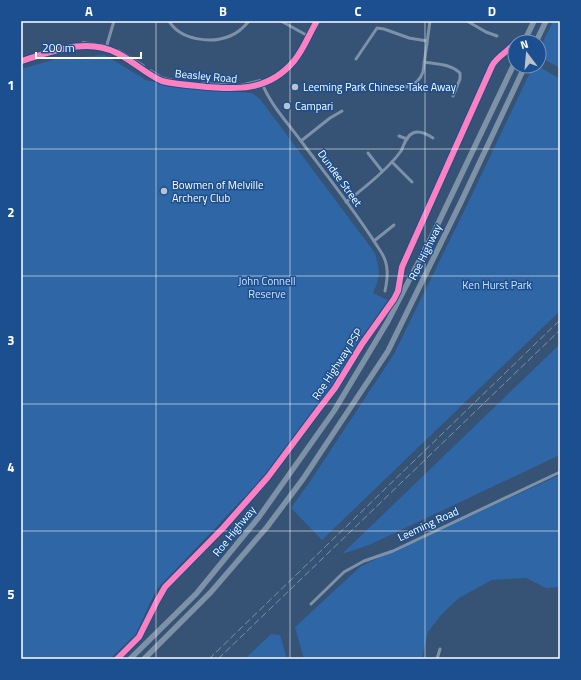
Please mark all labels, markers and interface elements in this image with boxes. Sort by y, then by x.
text: A [85,1,93,21]
text: B [219,1,227,21]
text: C [354,1,362,21]
text: D [488,1,496,21]
scale bar [36,34,141,60]
north arrow [507,34,547,74]
text: N [518,36,530,53]
text: 200 m [42,38,75,57]
street label: Beasley Road [174,65,238,87]
text: 1 [7,75,15,95]
place label: Leeming Park Chinese Take Away [303,79,457,95]
marker: Leeming Park Chinese Take Away [290,82,300,92]
place label: Campari [295,98,333,114]
marker: Campari [282,101,292,111]
street label: Dundee Street [314,146,366,210]
place label: Bowmen of Melville Archery Club [172,177,264,206]
marker: Bowmen of Melville Archery Club [159,186,169,196]
text: 2 [7,202,15,222]
street label: Roe Highway [404,221,446,283]
park label: John Connell Reserve [238,273,296,302]
park label: Ken Hurst Park [462,277,532,293]
street label: Roe Highway PSP [308,325,366,403]
text: 3 [7,330,15,350]
text: 4 [7,457,15,477]
street label: Roe Highway [209,502,260,560]
street label: Leeming Road [395,503,461,545]
text: 5 [7,584,15,604]

